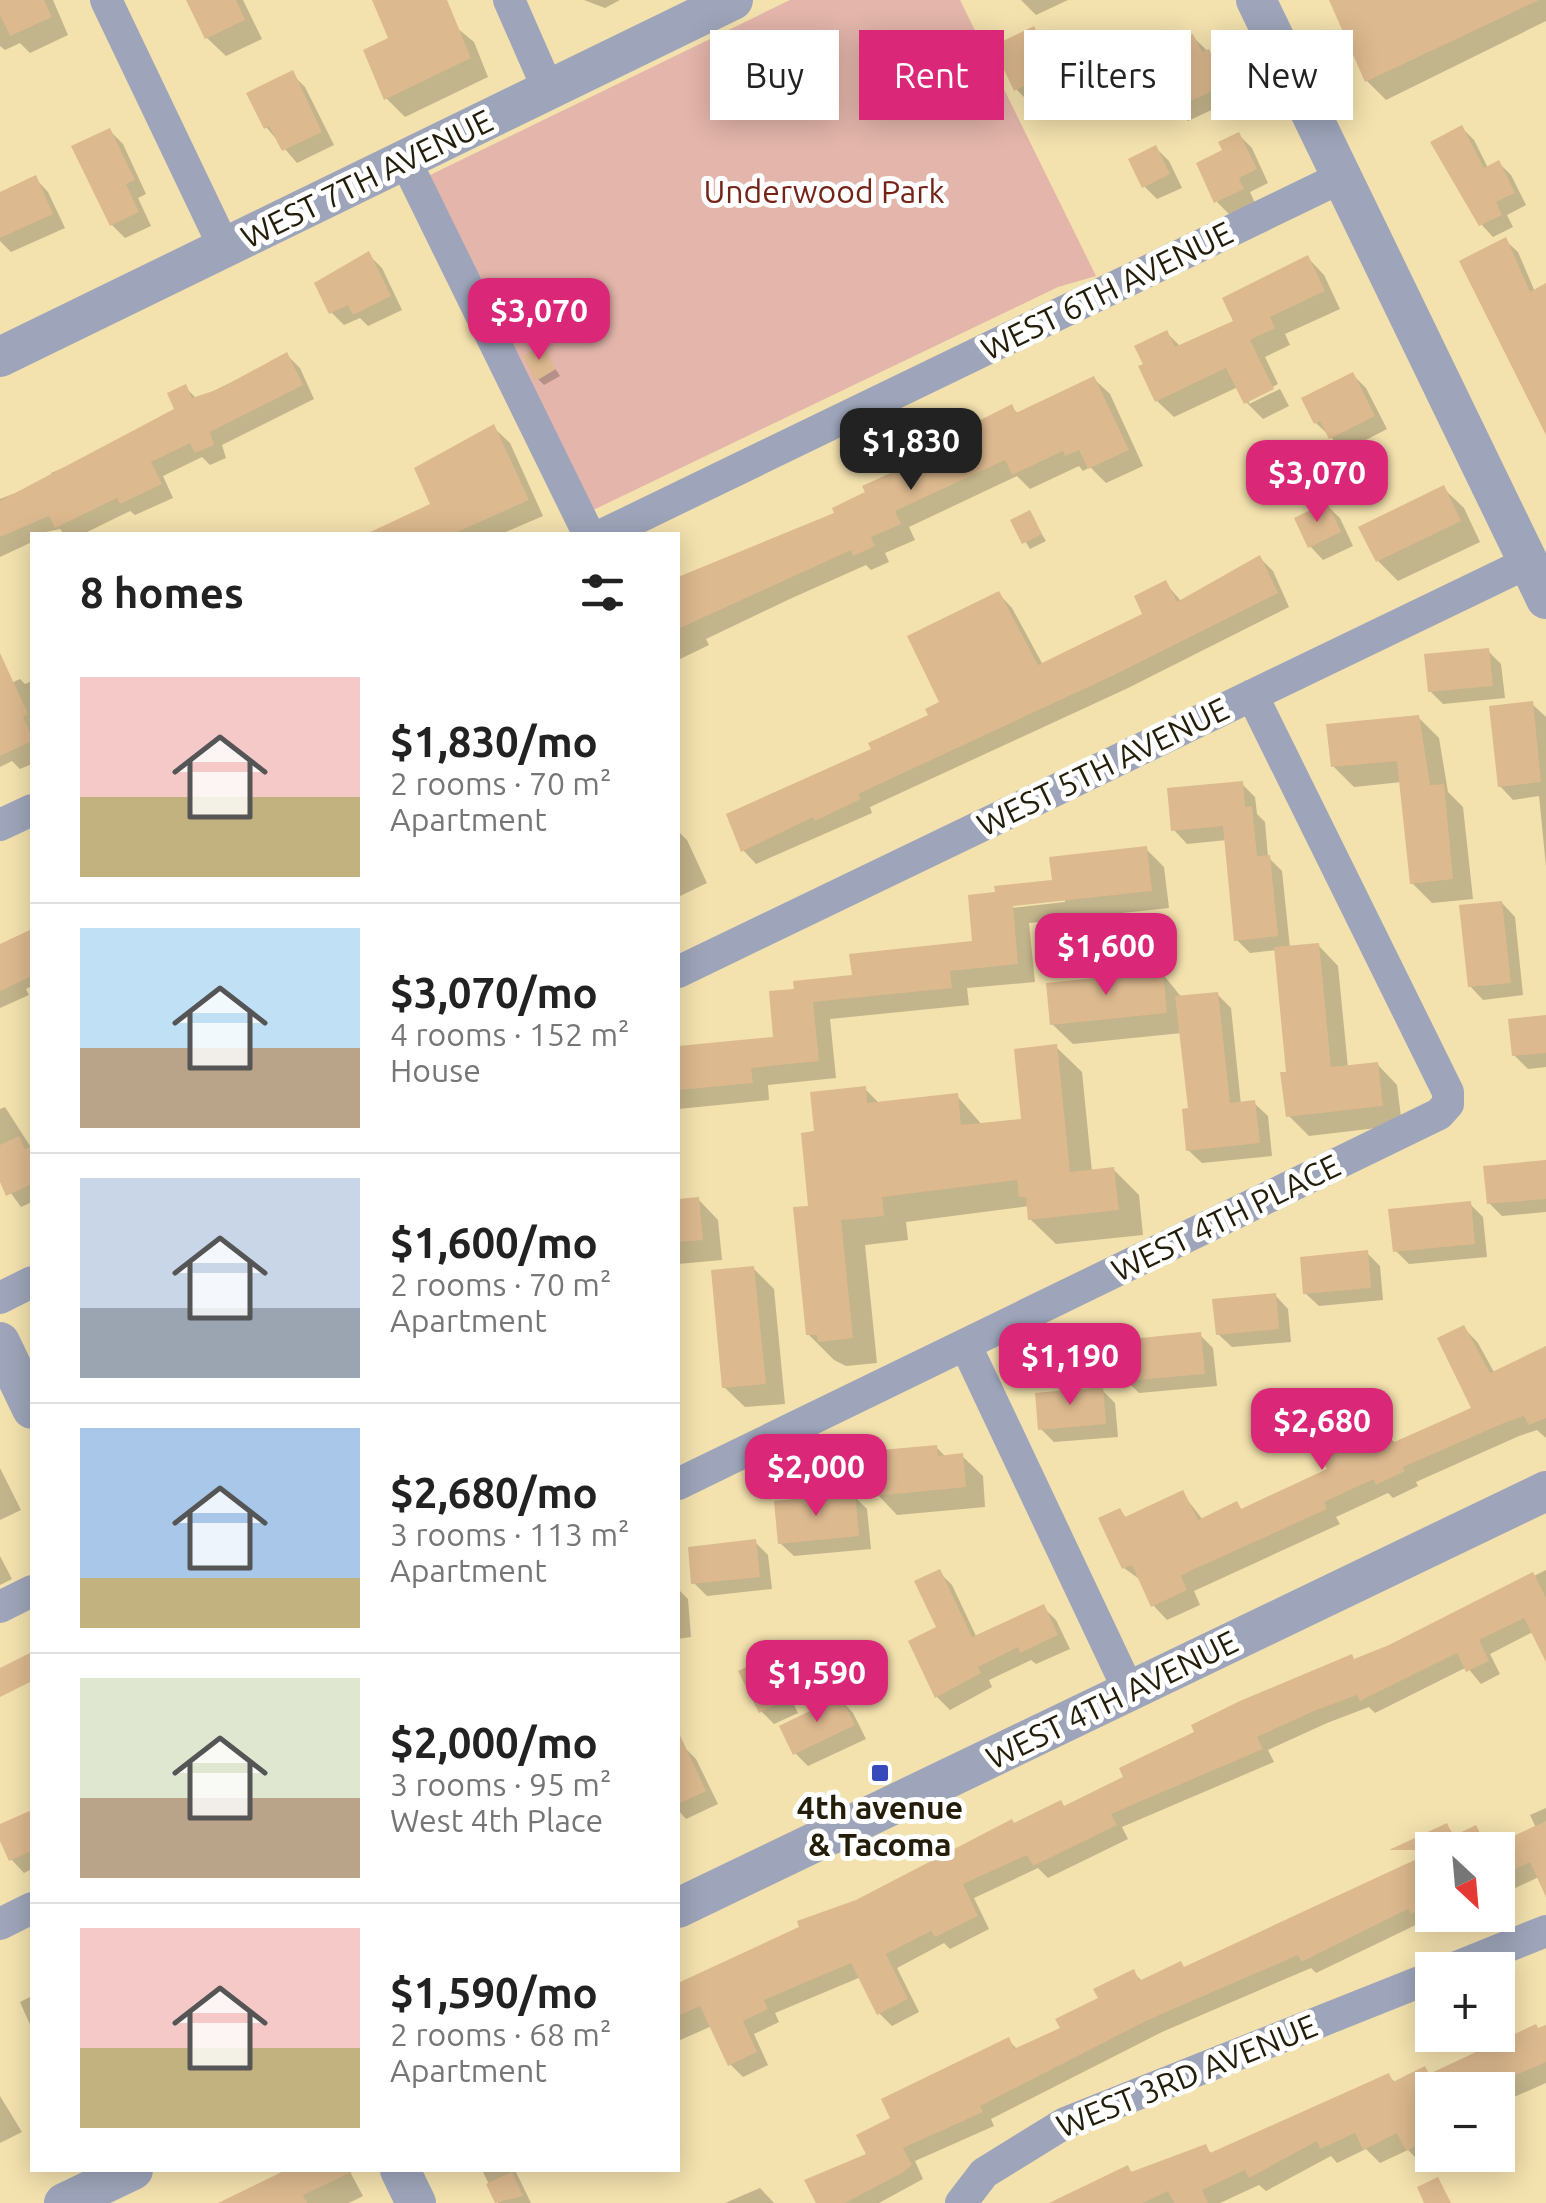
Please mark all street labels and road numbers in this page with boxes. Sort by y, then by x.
street label: WEST 7TH AVENUE [235,102,498,255]
street label: WEST 6TH AVENUE [975,214,1238,367]
street label: WEST 5TH AVENUE [971,690,1234,843]
street label: WEST 4TH PLACE [1106,1146,1345,1288]
street label: WEST 4TH AVENUE [980,1623,1243,1776]
street label: WEST 3RD AVENUE [1051,2006,1322,2144]

